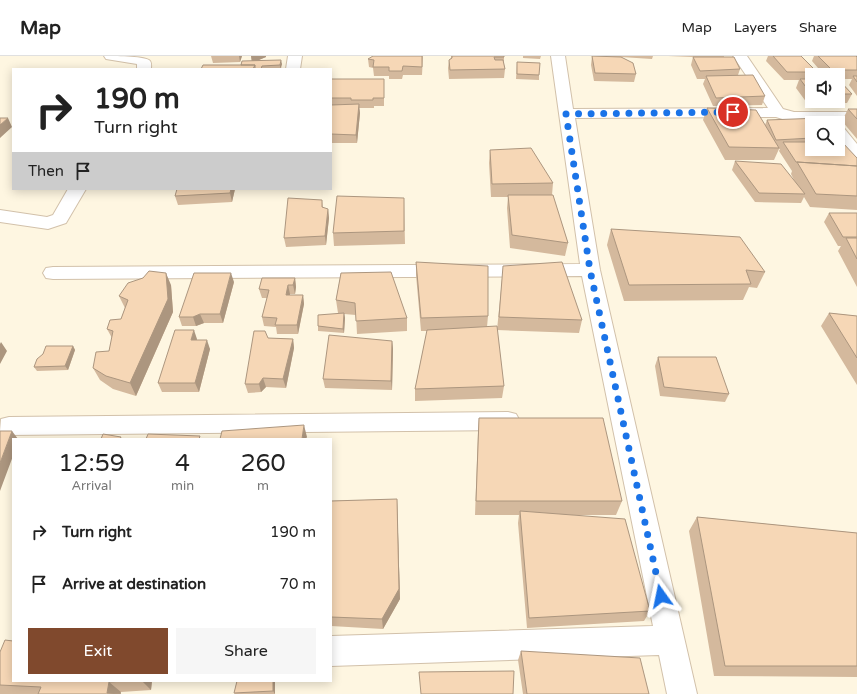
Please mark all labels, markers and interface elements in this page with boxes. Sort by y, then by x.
text: Map [20,17,61,39]
text: Map [682,19,712,36]
text: Layers [734,19,777,36]
text: Share [799,19,837,36]
map controls [805,68,845,156]
button: sound [805,68,845,108]
text: 190 m [94,82,180,116]
icon: right [28,84,80,136]
pin [716,95,750,129]
icon: arrive [722,101,744,123]
text: Turn right [94,116,178,138]
button: search [805,116,845,156]
icon: arrive [72,160,94,182]
text: Then [28,162,64,180]
text: 12:59 [58,449,125,478]
text: 4 [175,449,190,478]
text: 260 [240,449,286,478]
text: Arrival [71,478,112,494]
text: min [171,478,194,494]
text: m [257,478,269,494]
icon: right [28,521,50,543]
text: Turn right [62,523,132,541]
text: 190 m [270,523,316,541]
icon: arrive [28,573,50,595]
text: Arrive at destination [62,575,206,593]
text: 70 m [279,575,316,593]
position arrow [640,575,682,617]
button: Exit [28,628,168,674]
button: Share [176,628,316,674]

